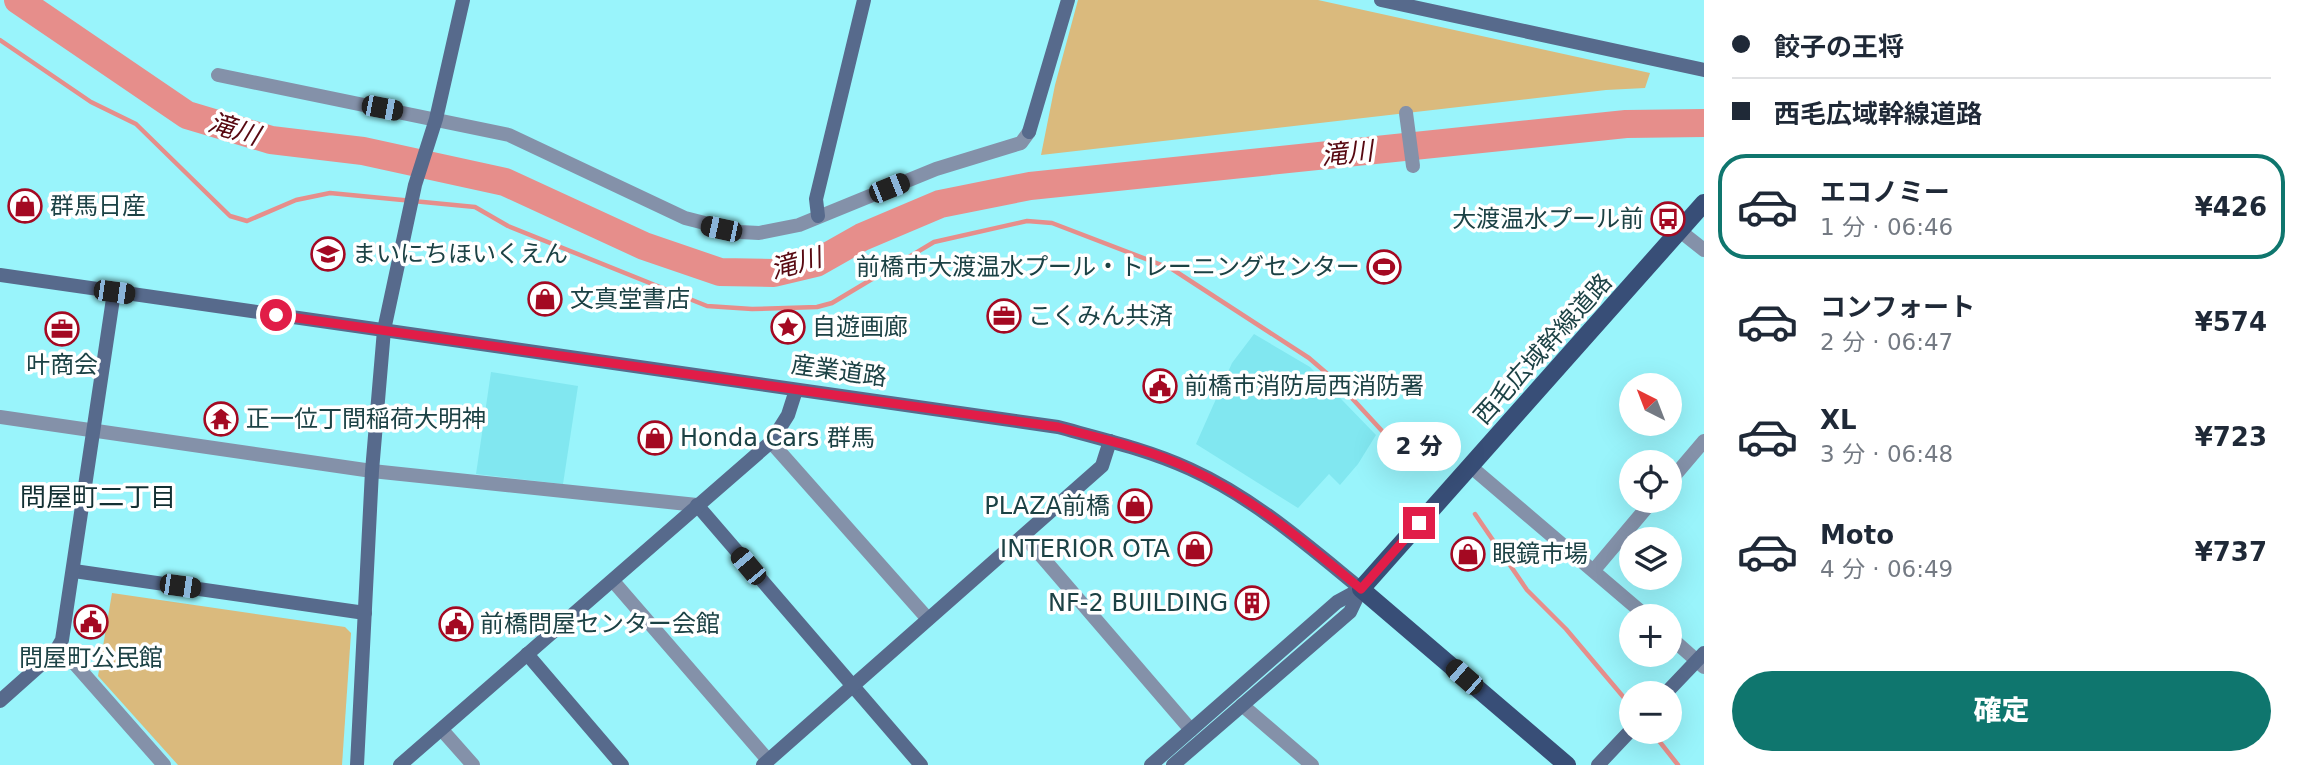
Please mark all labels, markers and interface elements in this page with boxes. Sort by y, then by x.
text: 餃子の王将 [1774,32,1904,62]
car [360,94,405,122]
text: 西毛広域幹線道路 [1774,99,1982,129]
water label: 滝川 [205,107,266,152]
water label: 滝川 [1320,135,1377,171]
car [866,170,913,206]
icon: car [1736,175,1799,238]
text: エコノミー [1820,177,1950,207]
shop icon: 群馬日産 [6,187,44,225]
place label: 群馬日産 [50,192,146,220]
text: ¥426 [2195,192,2267,222]
bus stop icon: 大渡温水プール前 [1649,200,1687,238]
place label: 大渡温水プール前 [1452,205,1644,233]
car [699,214,744,244]
text: 1 分 · 06:46 [1820,214,1953,240]
school or university icon: まいにちほいくえん [309,235,347,273]
place label: まいにちほいくえん [352,240,568,268]
water label: 滝川 [767,241,828,284]
sports icon: 前橋市大渡温水プール・トレーニングセンター [1365,248,1403,286]
place label: 前橋市大渡温水プール・トレーニングセンター [856,253,1360,281]
street label: 西毛広域幹線道路 [1468,268,1618,430]
car [92,279,137,305]
shop icon: 文真堂書店 [526,280,564,318]
place label: 文真堂書店 [570,285,690,313]
icon: car [1736,290,1799,353]
text: コンフォート [1820,292,1975,322]
office icon: こくみん共済 [985,297,1023,335]
route start [260,299,292,331]
place label: こくみん共済 [1028,302,1173,330]
text: ¥574 [2195,307,2267,337]
place icon: 自遊画廊 [769,308,807,346]
office icon: 叶商会 [43,310,81,348]
place label: 自遊画廊 [812,313,908,341]
text: 2 分 · 06:47 [1820,329,1953,355]
street label: 産業道路 [790,350,888,392]
place label: 叶商会 [26,351,98,379]
public building icon: 前橋市消防局西消防署 [1141,367,1179,405]
place label: 前橋市消防局西消防署 [1184,372,1424,400]
north arrow [1619,373,1682,436]
map controls [1619,373,1682,744]
temple icon: 正一位丁間稲荷大明神 [202,400,240,438]
place label: 正一位丁間稲荷大明神 [246,405,486,433]
icon: car [1736,405,1799,468]
text: XL [1820,405,1857,435]
shop icon: Honda Cars 群馬 [636,419,674,457]
callout: 2 分 [1377,421,1461,470]
text: ¥723 [2195,422,2267,452]
place label: Honda Cars 群馬 [680,424,875,452]
text: 2 分 [1395,433,1443,459]
text: 3 分 · 06:48 [1820,441,1953,467]
button: locate [1619,450,1682,513]
district label: 問屋町二丁目 [20,482,176,512]
shop icon: PLAZA前橋 [1116,487,1154,525]
place label: PLAZA前橋 [984,492,1110,520]
route end [1403,507,1435,539]
icon: car [1736,520,1799,583]
text: Moto [1820,520,1894,550]
button: layers [1619,527,1682,590]
shop icon: INTERIOR OTA [1176,530,1214,568]
place label: INTERIOR OTA [1000,535,1171,563]
shop icon: 眼鏡市場 [1449,535,1487,573]
text: ¥737 [2195,537,2267,567]
place label: 眼鏡市場 [1492,540,1588,568]
car [727,543,770,589]
text: 4 分 · 06:49 [1820,556,1953,582]
car [158,573,203,599]
building icon: NF-2 BUILDING [1233,584,1271,622]
place label: NF-2 BUILDING [1048,589,1228,617]
public building icon: 問屋町公民館 [72,603,110,641]
button: + [1619,604,1682,667]
public building icon: 前橋問屋センター会館 [437,605,475,643]
place label: 前橋問屋センター会館 [480,610,720,638]
place label: 問屋町公民館 [19,644,163,672]
car [1442,655,1487,699]
button: 確定 [1732,671,2271,751]
button: − [1619,681,1682,744]

